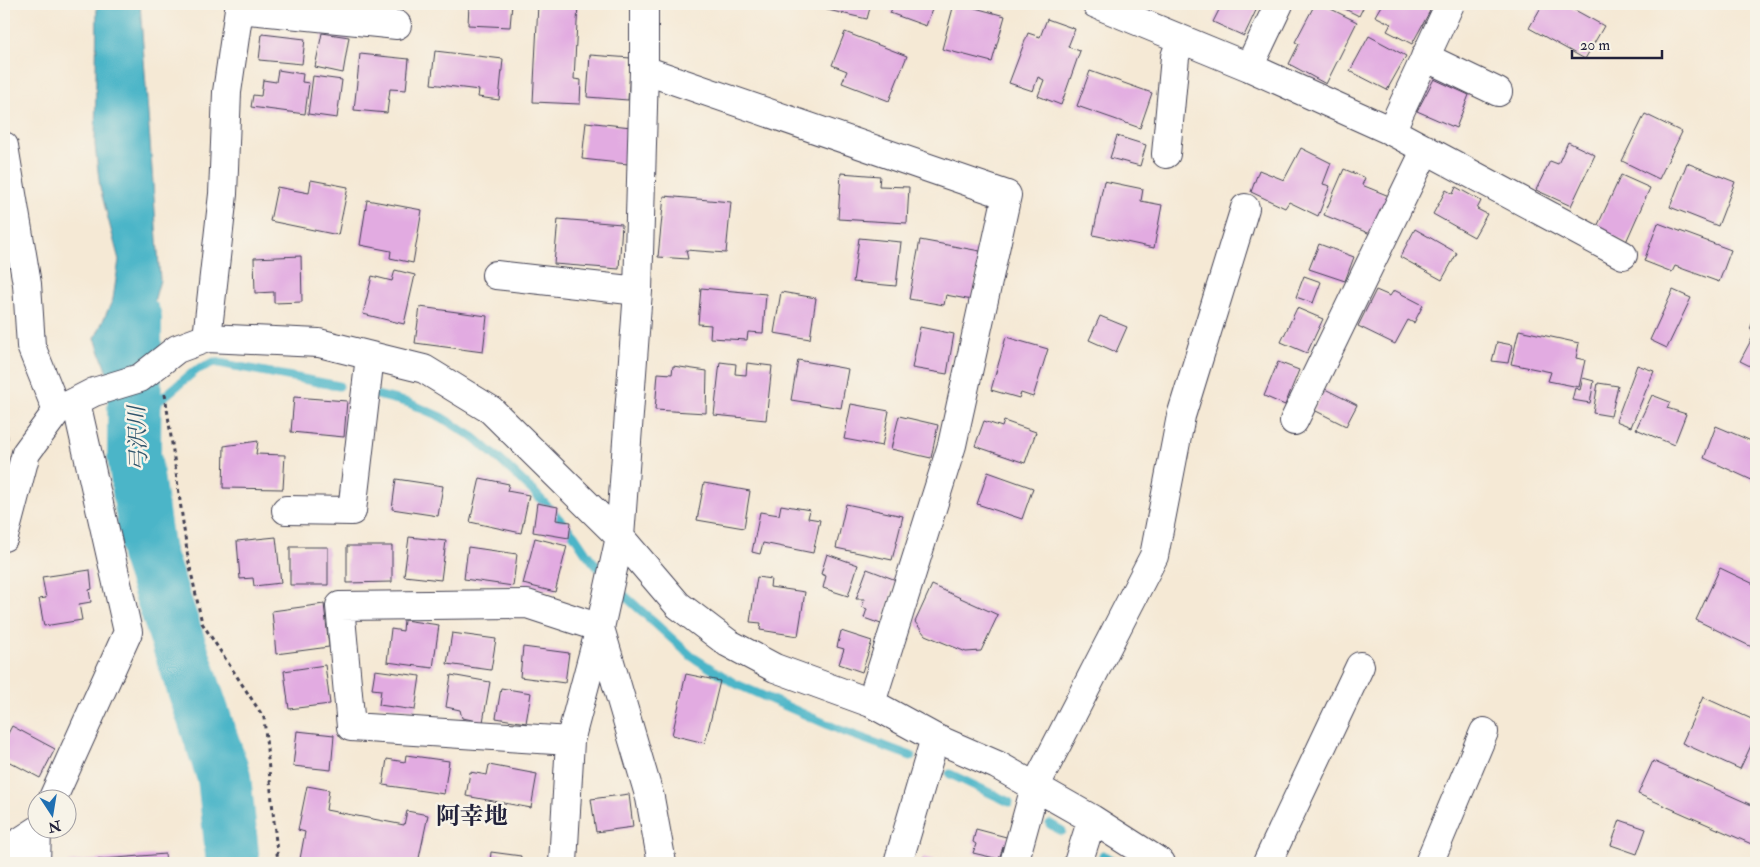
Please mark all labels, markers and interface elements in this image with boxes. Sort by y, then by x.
scale bar [1572,28,1662,60]
text: 20 m [1580,36,1610,55]
water label: 弓沢川 [123,404,153,472]
north arrow [28,790,78,840]
district label: 阿幸地 [436,801,508,832]
text: N [46,816,63,836]

